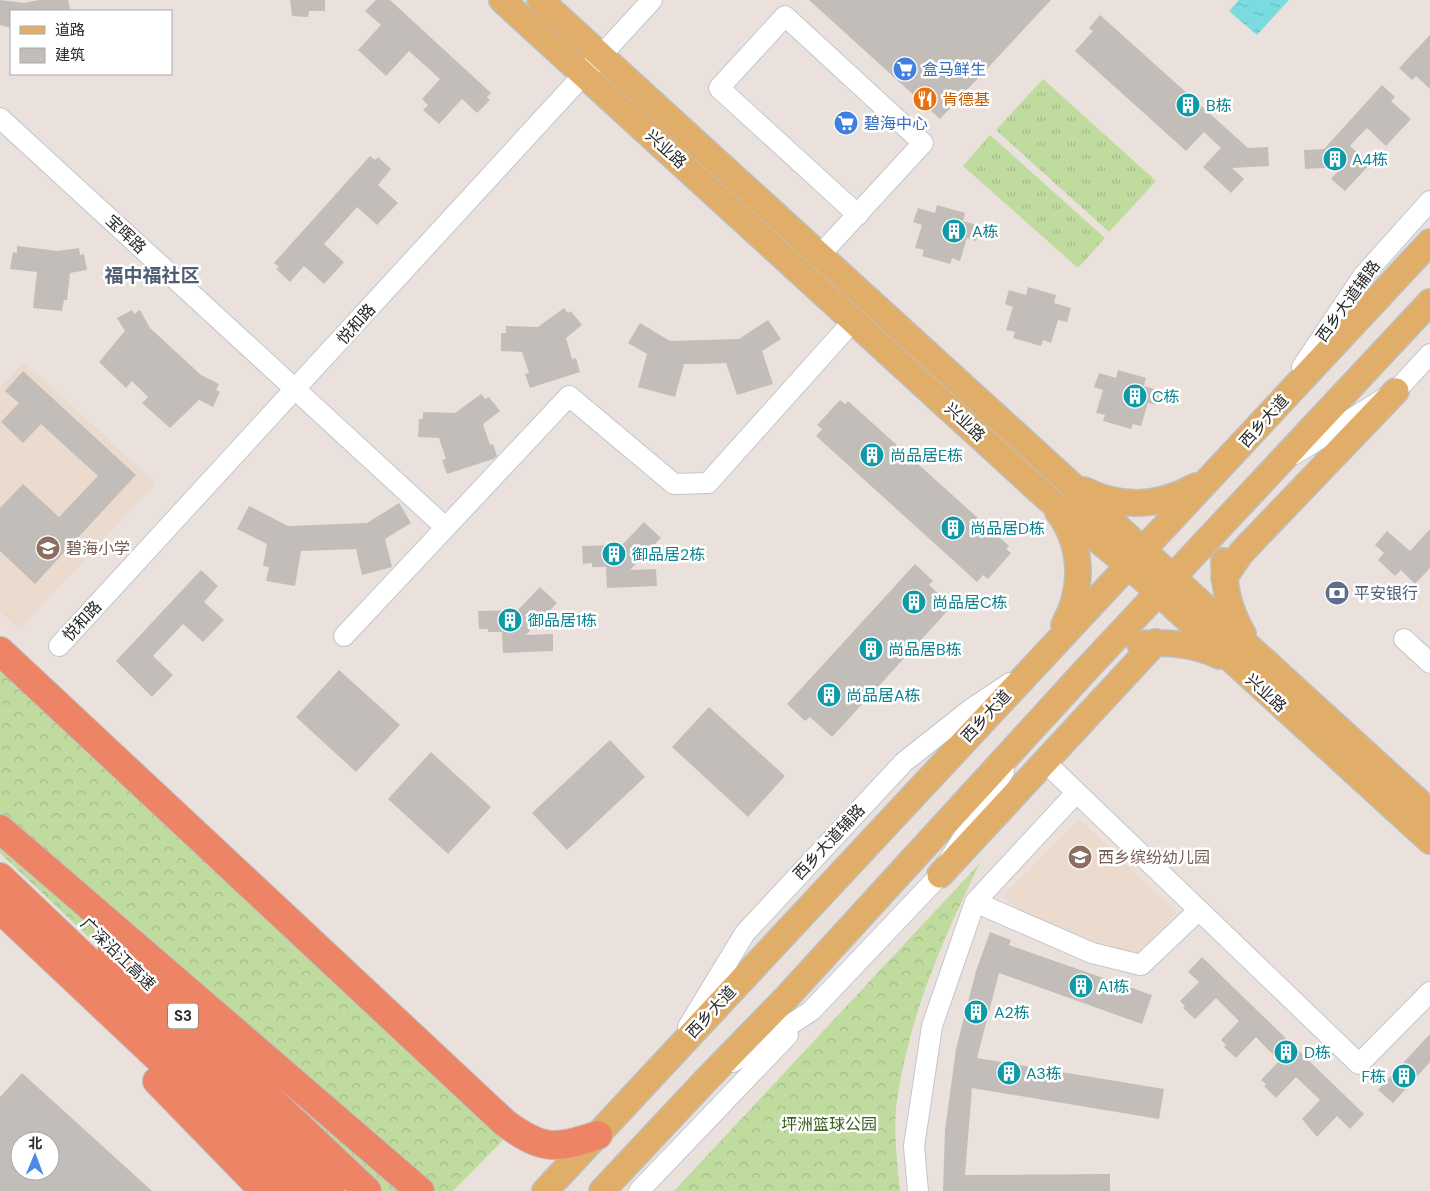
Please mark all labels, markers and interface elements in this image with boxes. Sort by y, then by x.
legend [10,10,172,75]
text: 道路 [55,20,85,40]
text: 建筑 [55,45,85,65]
supermarket icon: 盒马鲜生 [892,56,918,82]
place label: 盒马鲜生 [922,59,986,80]
restaurant icon: 肯德基 [912,86,938,112]
place label: 肯德基 [942,89,990,110]
building icon: B栋 [1175,92,1201,118]
place label: B栋 [1206,95,1232,116]
supermarket icon: 碧海中心 [833,110,859,136]
place label: 碧海中心 [864,113,928,134]
street label: 兴业路 [641,125,691,173]
building icon: A4栋 [1322,146,1348,172]
place label: A4栋 [1352,149,1388,170]
street label: 宝晖路 [101,210,151,258]
building icon: A栋 [941,218,967,244]
place label: A栋 [972,221,999,242]
street label: 西乡大道辅路 [1311,256,1385,346]
district label: 福中福社区 [104,263,200,288]
street label: 悦和路 [332,299,380,349]
building icon: C栋 [1122,383,1148,409]
place label: C栋 [1152,386,1179,407]
street label: 西乡大道 [1235,390,1293,452]
street label: 兴业路 [940,398,990,446]
building icon: 尚品居E栋 [859,442,885,468]
place label: 尚品居E栋 [890,445,963,466]
building icon: 尚品居D栋 [940,515,966,541]
place label: 尚品居D栋 [970,518,1045,539]
school or university icon: 碧海小学 [35,535,61,561]
place label: 碧海小学 [66,538,130,559]
building icon: 御品居2栋 [601,541,627,567]
place label: 御品居2栋 [632,544,705,565]
bank icon: 平安银行 [1324,580,1350,606]
place label: 平安银行 [1354,583,1418,604]
building icon: 尚品居C栋 [901,589,927,615]
place label: 尚品居C栋 [932,592,1007,613]
street label: 悦和路 [58,596,106,646]
building icon: 御品居1栋 [497,607,523,633]
place label: 御品居1栋 [528,610,597,631]
building icon: 尚品居B栋 [858,636,884,662]
place label: 尚品居B栋 [888,639,962,660]
street label: 兴业路 [1241,669,1291,717]
building icon: 尚品居A栋 [816,682,842,708]
place label: 尚品居A栋 [846,685,921,706]
street label: 西乡大道 [956,685,1016,747]
street label: 西乡大道辅路 [789,800,869,884]
school or university icon: 西乡缤纷幼儿园 [1067,844,1093,870]
place label: 西乡缤纷幼儿园 [1098,847,1210,868]
street label: 广深沿江高速 [76,913,160,995]
building icon: A1栋 [1068,973,1094,999]
place label: A1栋 [1098,976,1129,997]
street label: 西乡大道 [681,981,741,1043]
building icon: A2栋 [963,999,989,1025]
place label: A2栋 [994,1002,1030,1023]
road number: S3 [168,1004,198,1028]
building icon: D栋 [1273,1039,1299,1065]
place label: D栋 [1304,1042,1331,1063]
building icon: A3栋 [996,1060,1022,1086]
place label: A3栋 [1026,1063,1062,1084]
building icon: F栋 [1391,1063,1417,1089]
place label: F栋 [1361,1066,1386,1087]
park label: 坪洲篮球公园 [781,1114,877,1135]
north arrow [10,1131,60,1181]
text: 北 [28,1134,42,1152]

